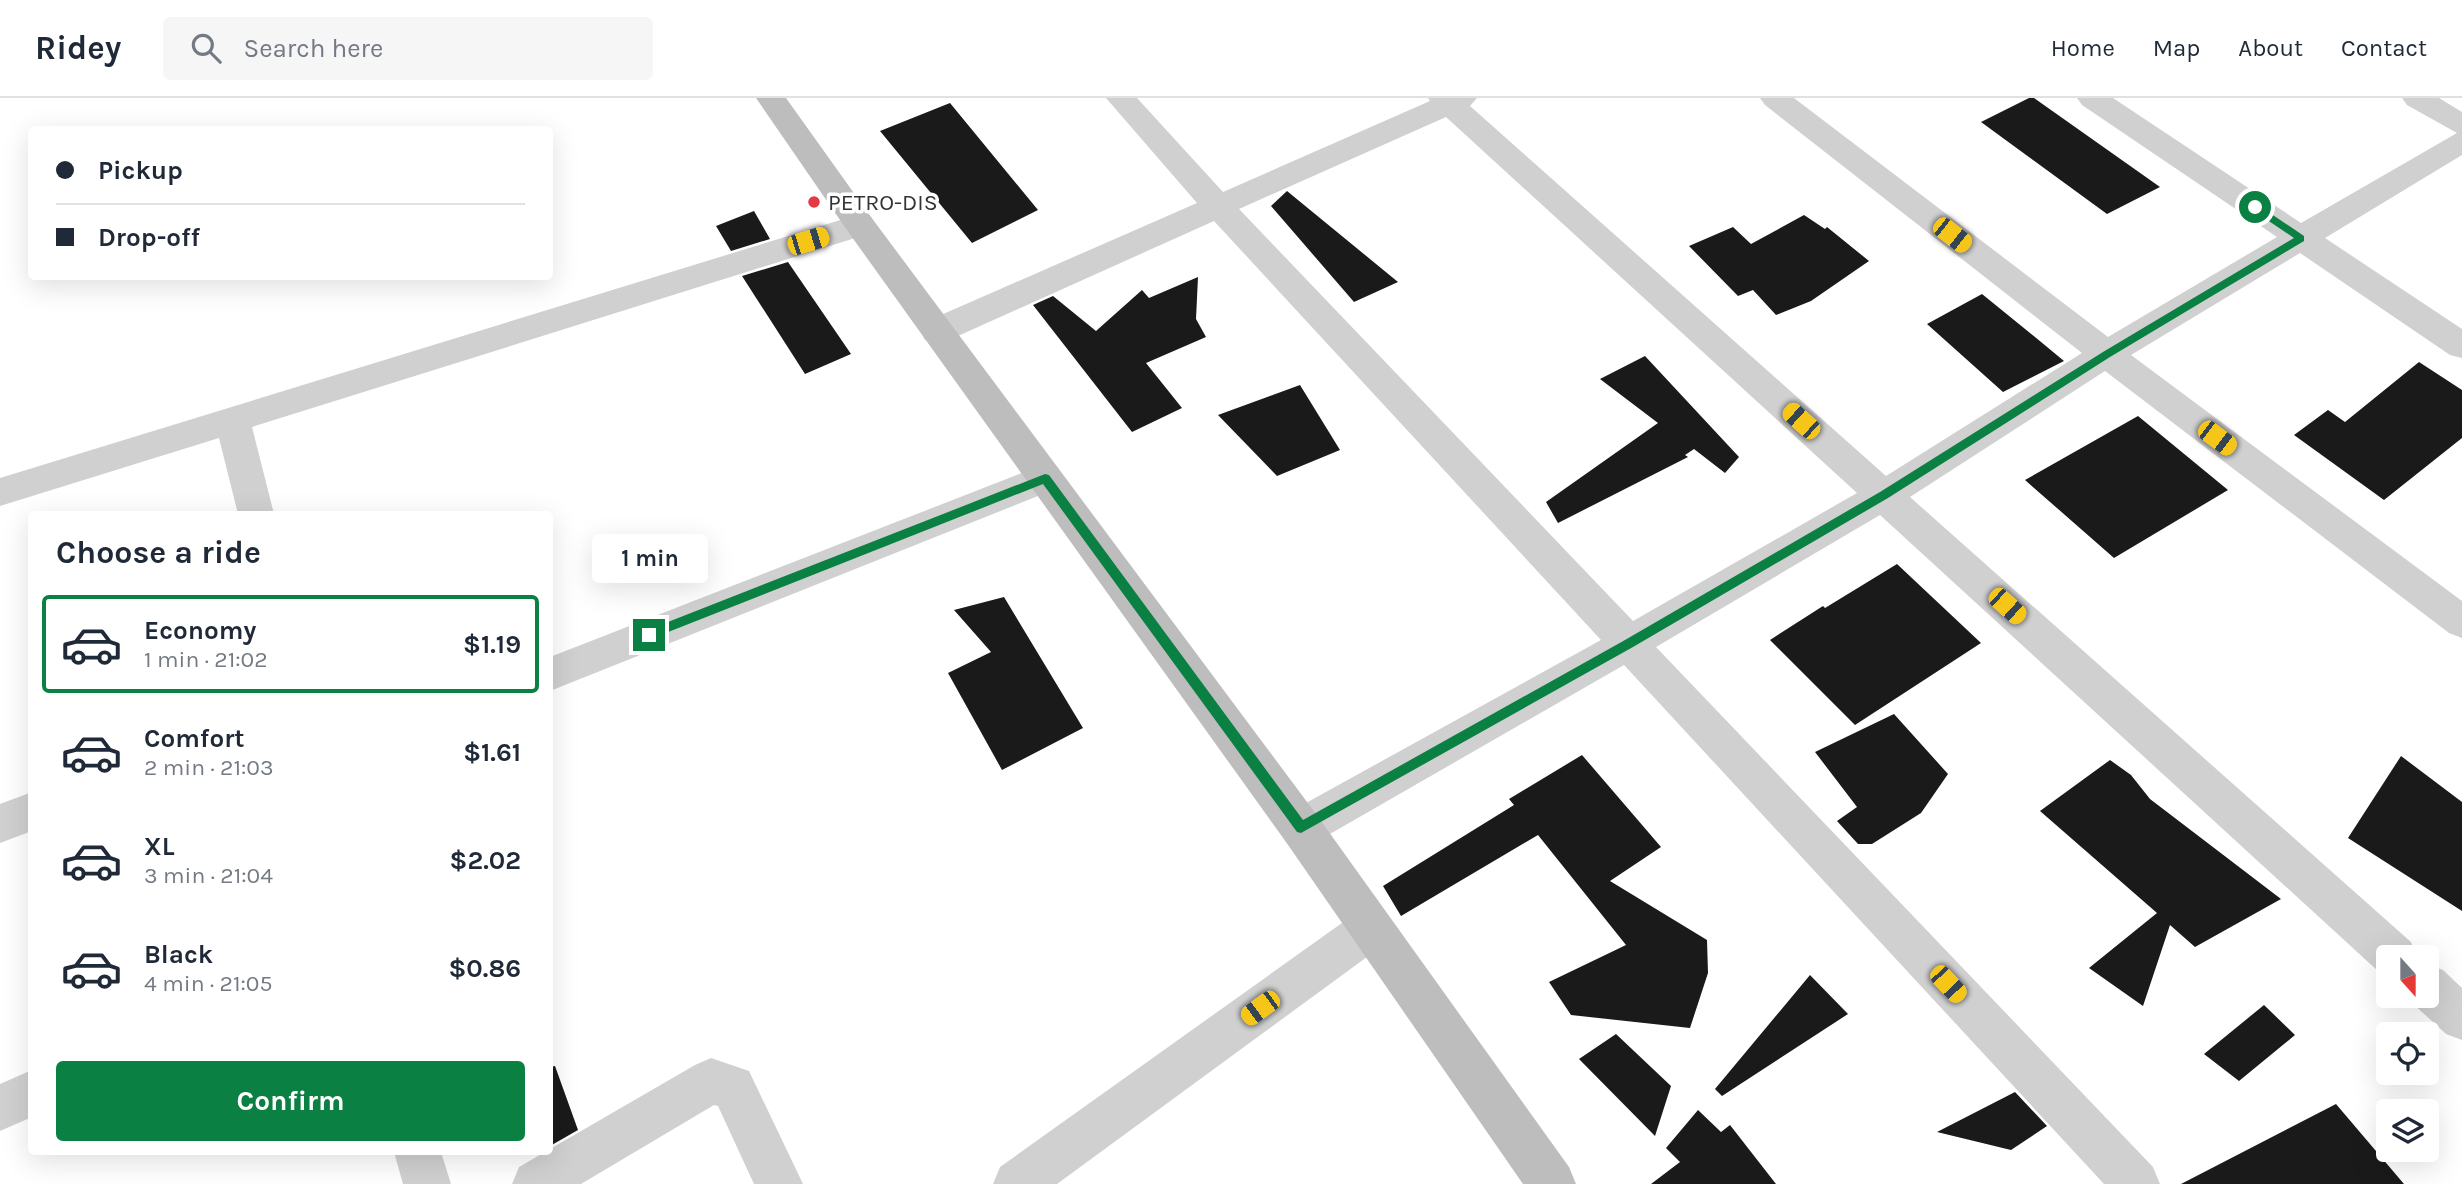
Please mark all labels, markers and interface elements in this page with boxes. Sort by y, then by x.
search box [163,17,653,80]
text: Ridey [35,29,121,67]
icon: search [187,29,225,67]
text: Search here [243,33,383,64]
text: Home [2051,34,2115,62]
text: Map [2153,34,2200,62]
text: About [2238,34,2303,62]
text: Contact [2341,34,2427,62]
text: Pickup [98,155,183,186]
place label: PETRO-DIS [828,189,938,216]
route start [2239,191,2271,223]
marker: PETRO-DIS [806,194,822,210]
car [1929,214,1976,256]
text: Drop-off [98,222,200,253]
car [785,225,832,257]
car [1779,399,1824,443]
car [2194,417,2241,459]
callout: 1 min [591,533,707,582]
text: Choose a ride [56,534,261,571]
text: 1 min [621,545,679,572]
car [1985,584,2030,628]
icon: car [60,613,123,676]
text: Economy [144,615,256,646]
route end [633,619,665,651]
text: $1.19 [463,629,521,660]
text: 1 min · 21:02 [144,646,268,673]
icon: car [60,721,123,784]
text: Comfort [144,723,245,754]
text: $1.61 [463,737,521,768]
text: 2 min · 21:03 [144,754,274,781]
icon: car [60,829,123,892]
text: XL [144,831,175,862]
text: $2.02 [450,845,521,876]
text: 3 min · 21:04 [144,862,273,889]
icon: car [60,937,123,1000]
text: Black [144,939,213,970]
north arrow [2376,945,2440,1008]
map controls [2376,945,2439,1162]
text: $0.86 [448,953,521,984]
car [1926,961,1971,1007]
text: 4 min · 21:05 [144,970,272,997]
car [1237,987,1284,1029]
button: locate [2376,1022,2439,1085]
button: Confirm [56,1061,525,1141]
button: layers [2376,1099,2439,1162]

